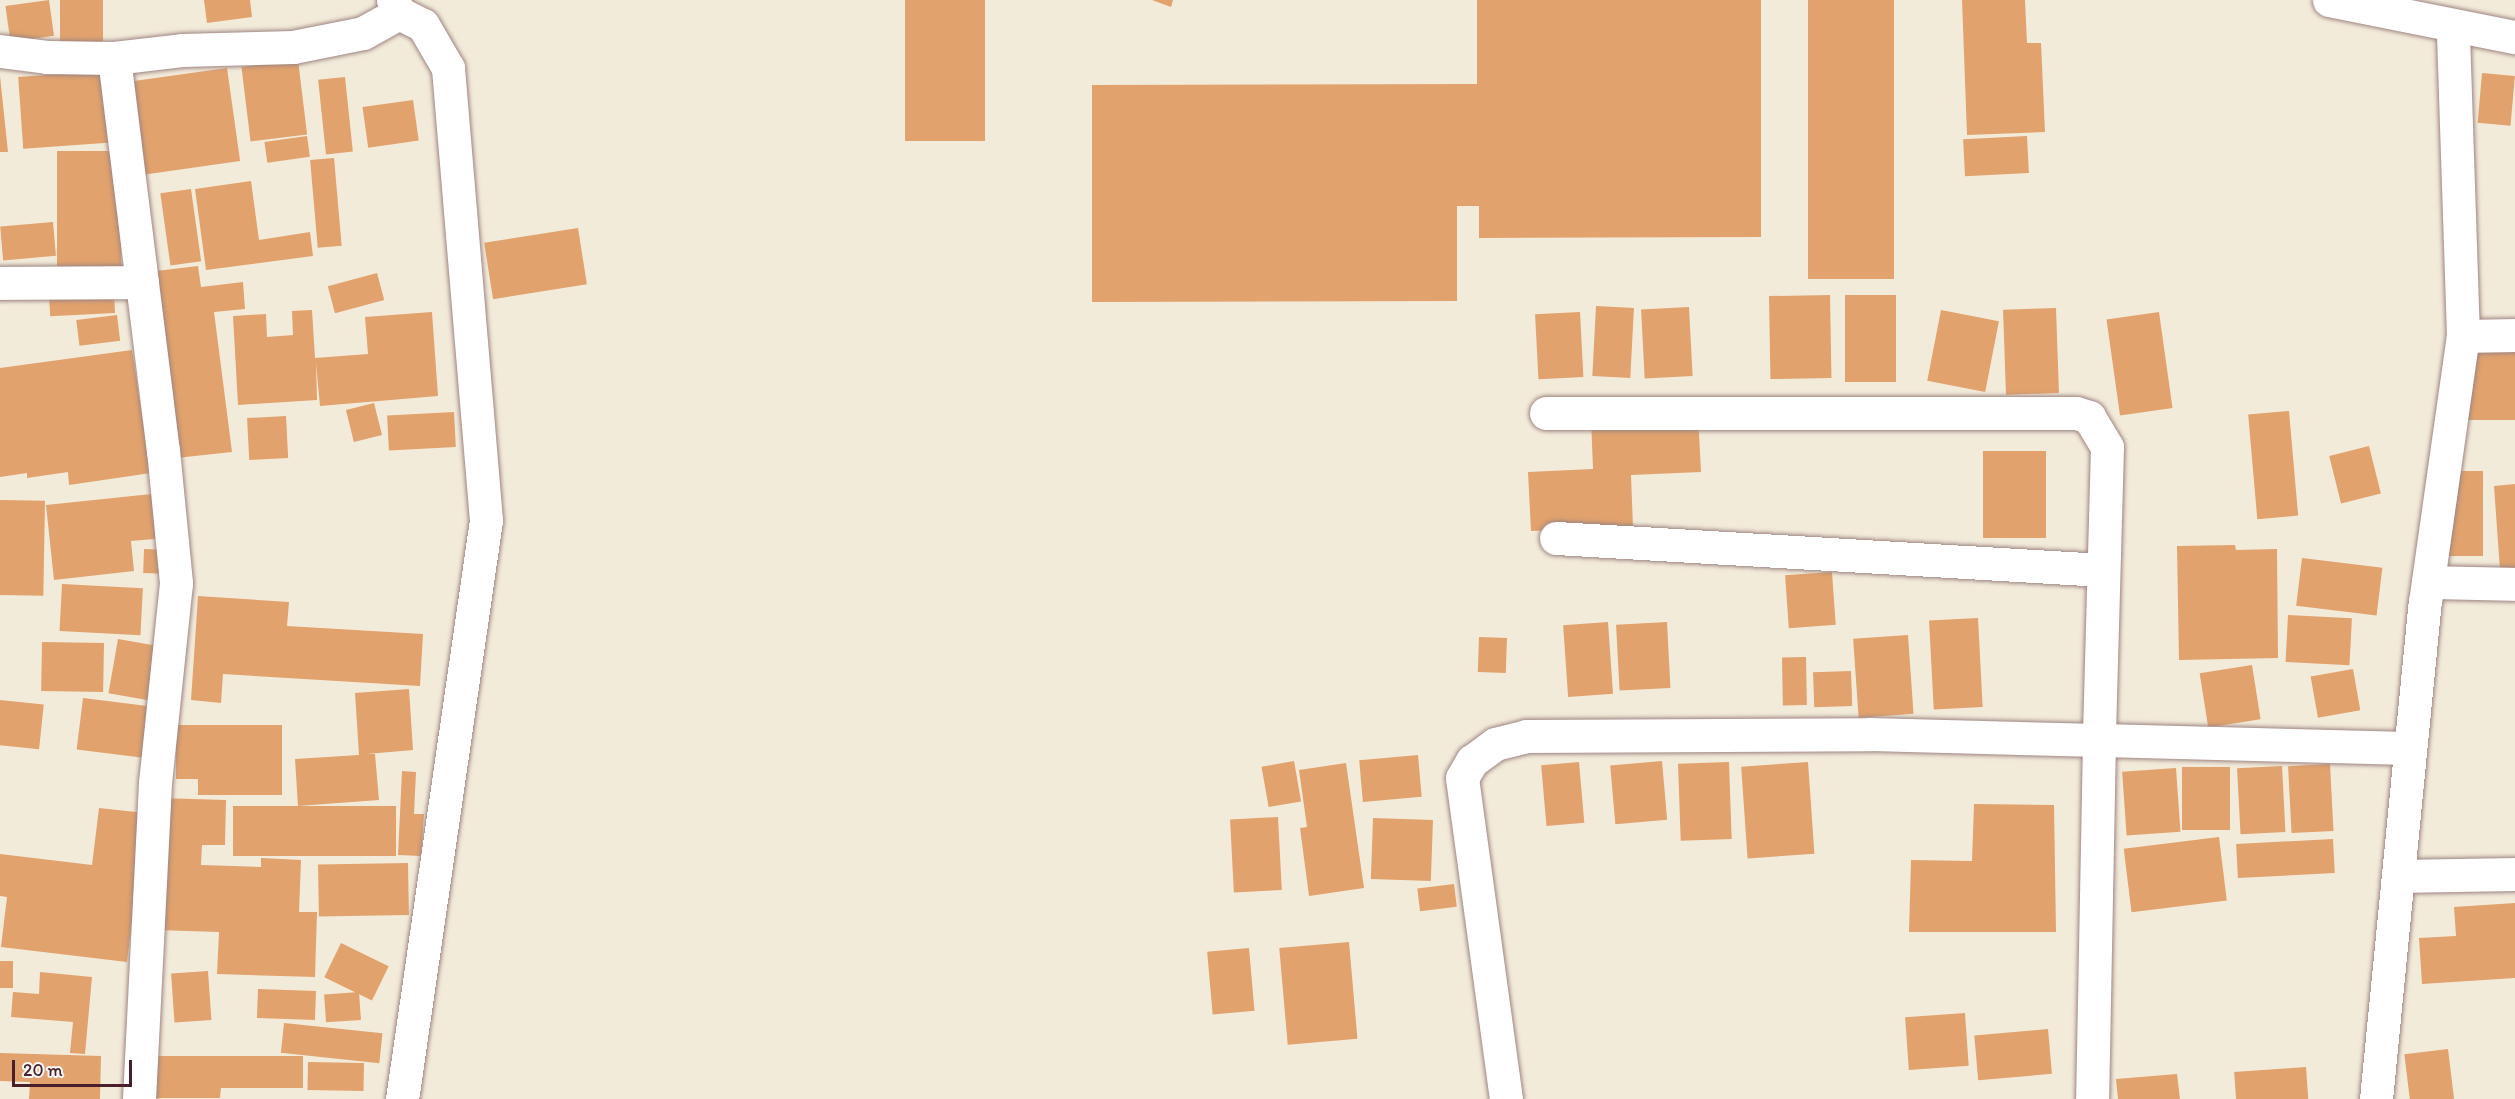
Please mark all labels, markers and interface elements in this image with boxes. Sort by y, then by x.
scale bar [15,1048,135,1086]
text: 20 m [23,1059,63,1081]

